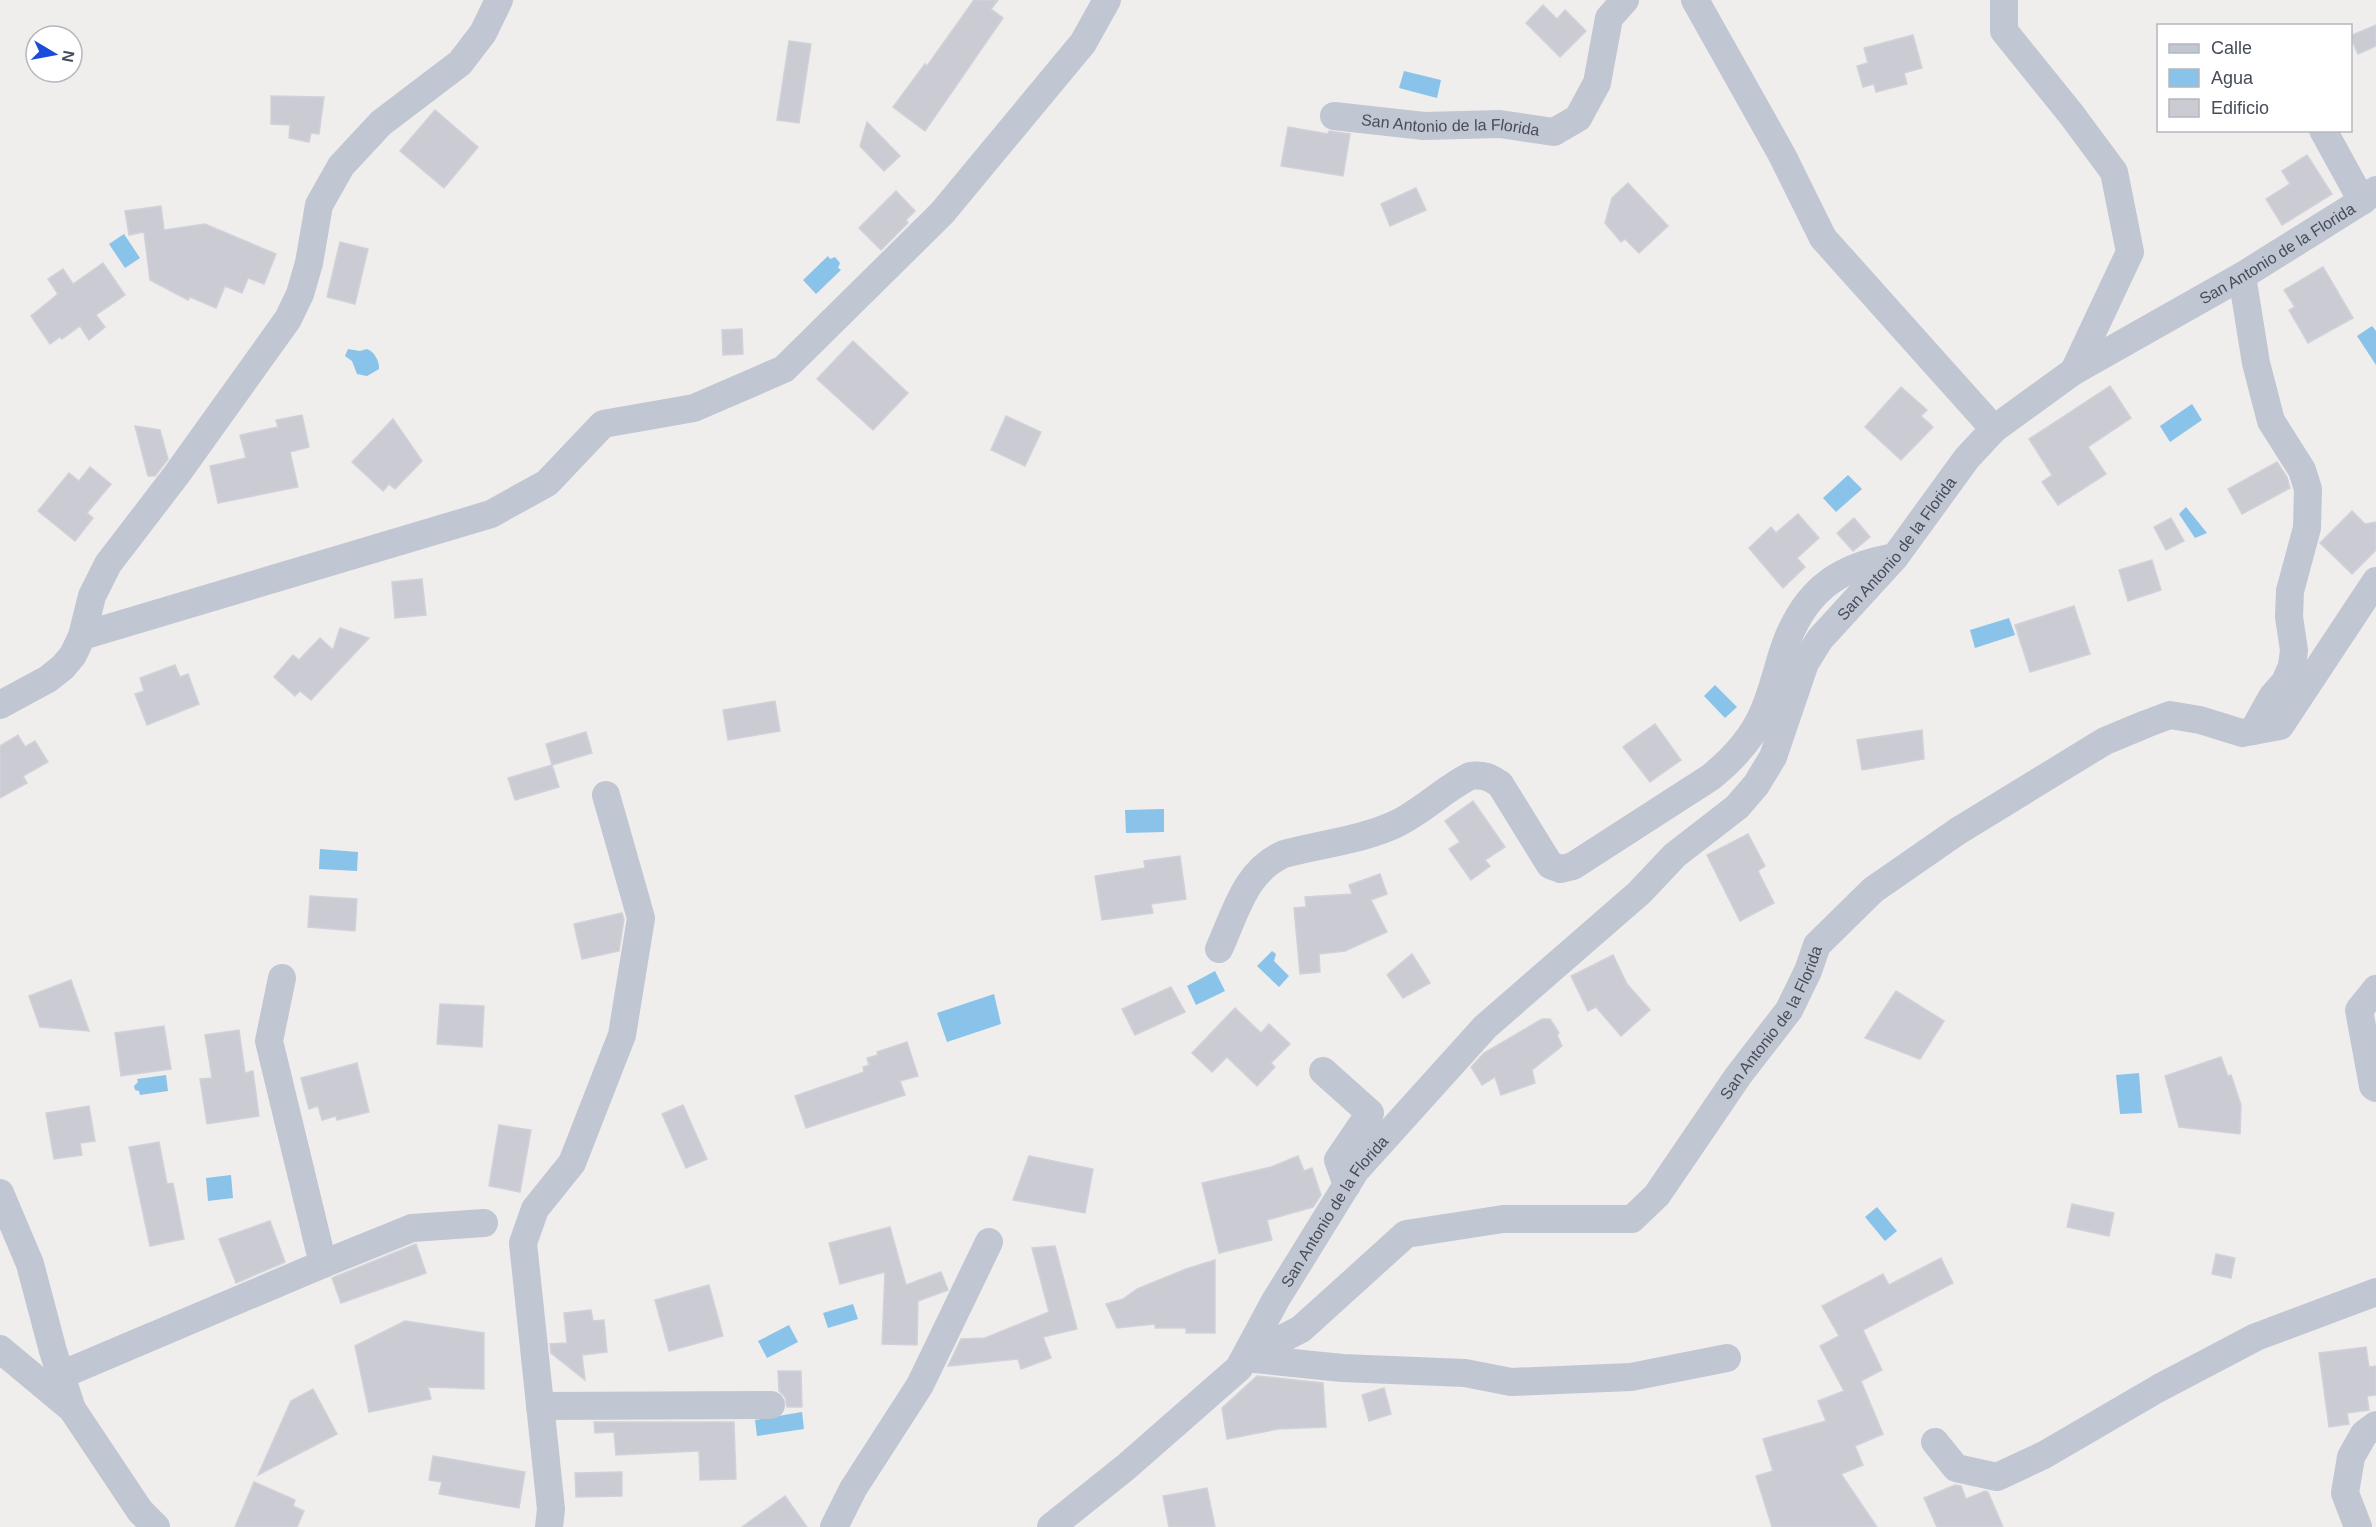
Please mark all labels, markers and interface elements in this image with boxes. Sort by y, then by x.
north arrow [24,24,84,84]
legend [2157,24,2352,132]
text: Calle [2211,38,2252,58]
text: N [59,49,78,64]
text: Agua [2211,68,2254,88]
text: Edificio [2211,98,2269,118]
street label: San Antonio de la Florida [1360,111,1541,139]
street label: San Antonio de la Florida [2197,200,2358,307]
street label: San Antonio de la Florida [1834,474,1959,623]
street label: San Antonio de la Florida [1717,943,1825,1102]
street label: San Antonio de la Florida [1278,1133,1392,1290]

